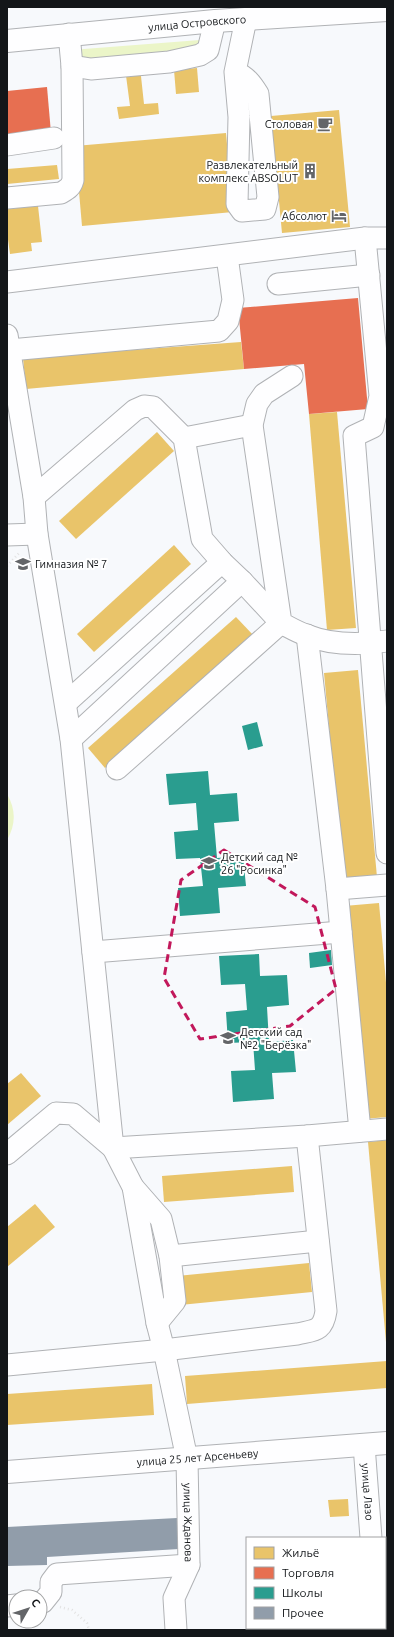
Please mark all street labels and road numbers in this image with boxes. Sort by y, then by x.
street label: улица Островского [148,13,246,33]
street label: улица 25 лет Арсеньеву [136,1447,259,1468]
street label: улица Лазо [359,1463,376,1521]
street label: улица Жданова [181,1483,195,1562]

